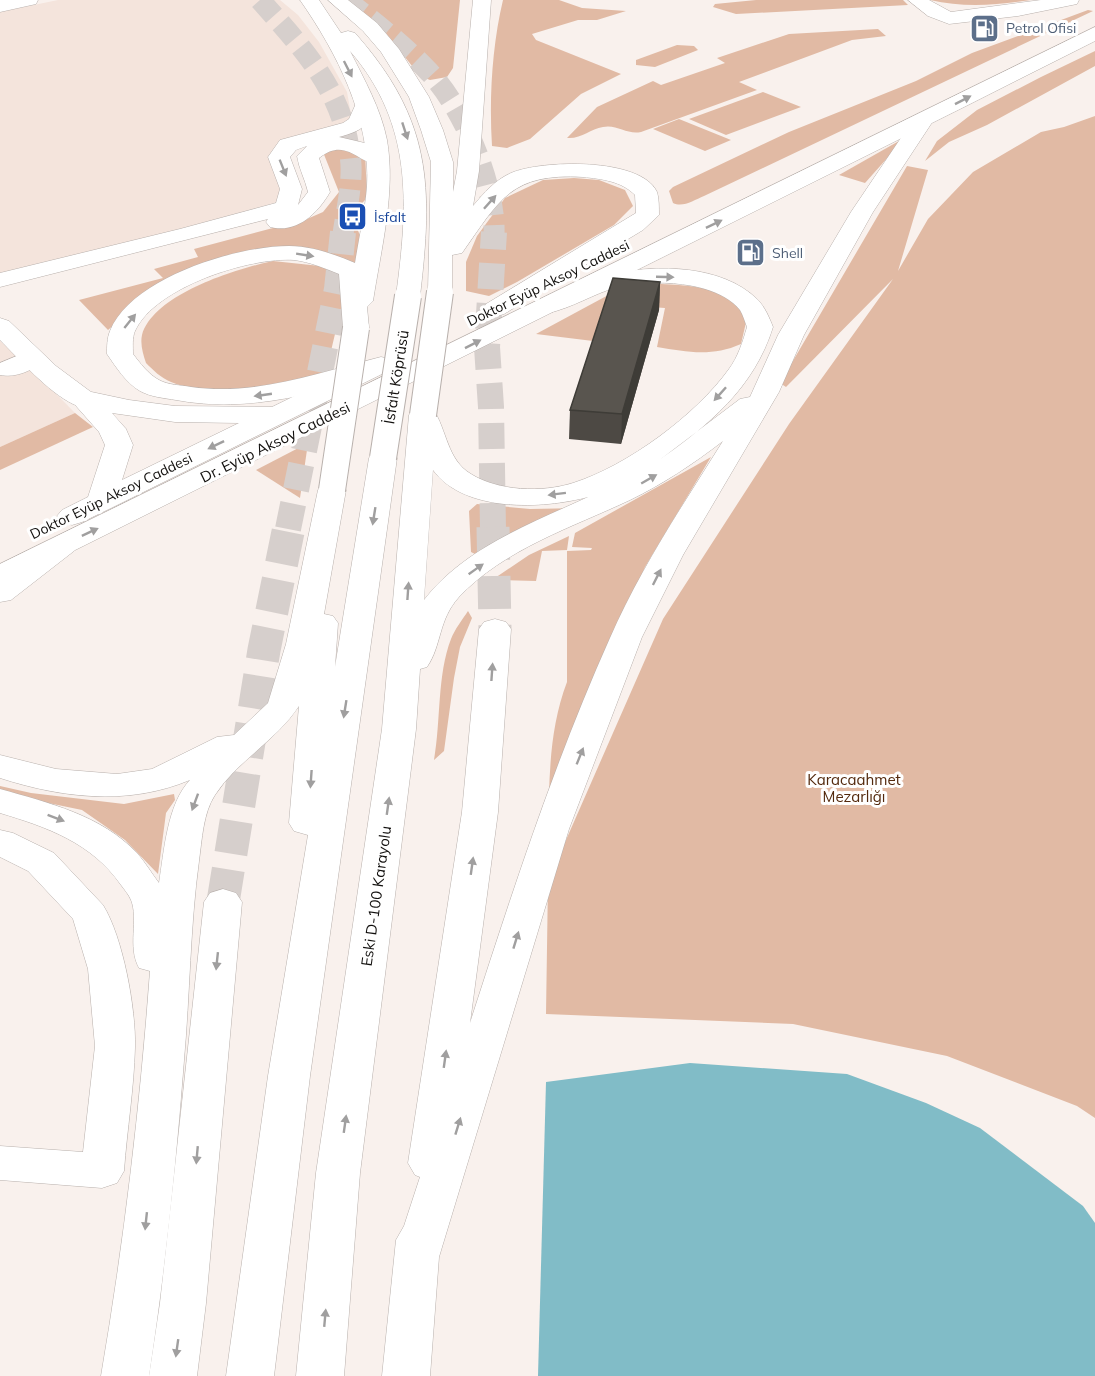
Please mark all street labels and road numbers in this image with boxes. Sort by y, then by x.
street label: Doktor Eyüp Aksoy Caddesi [464,236,632,330]
street label: İsfalt Köprüsü [379,329,413,425]
street label: Dr. Eyüp Aksoy Caddesi [197,397,353,487]
street label: Doktor Eyüp Aksoy Caddesi [27,449,195,543]
street label: Eski D-100 Karayolu [357,825,395,967]

